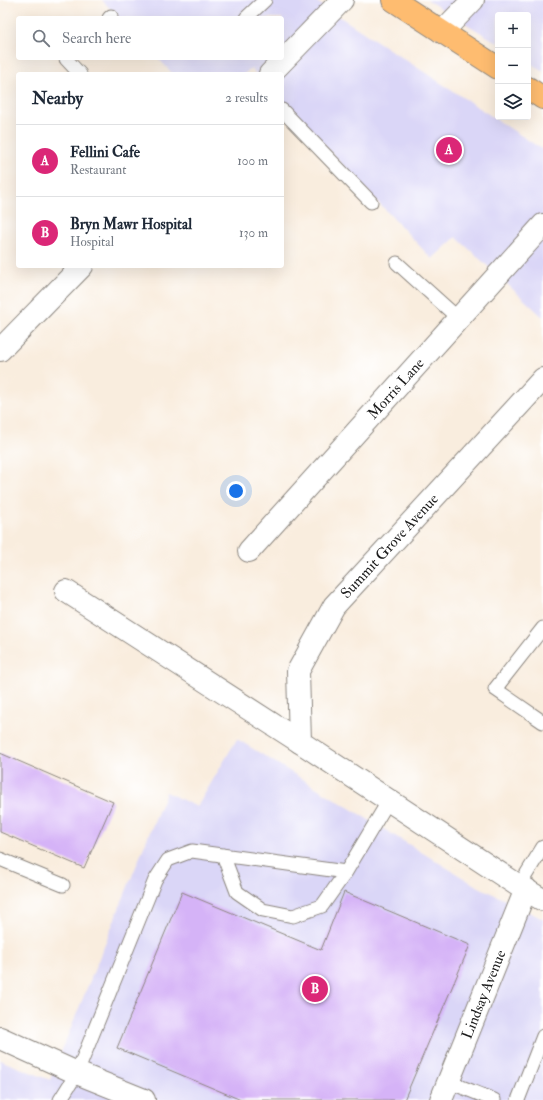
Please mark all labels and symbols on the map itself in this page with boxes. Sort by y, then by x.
pin: A [436,135,462,165]
street label: Morris Lane [364,354,429,423]
your location [226,481,246,501]
street label: Summit Grove Avenue [337,490,443,603]
street label: Lindsay Avenue [458,947,511,1042]
pin: B [302,974,328,1004]

